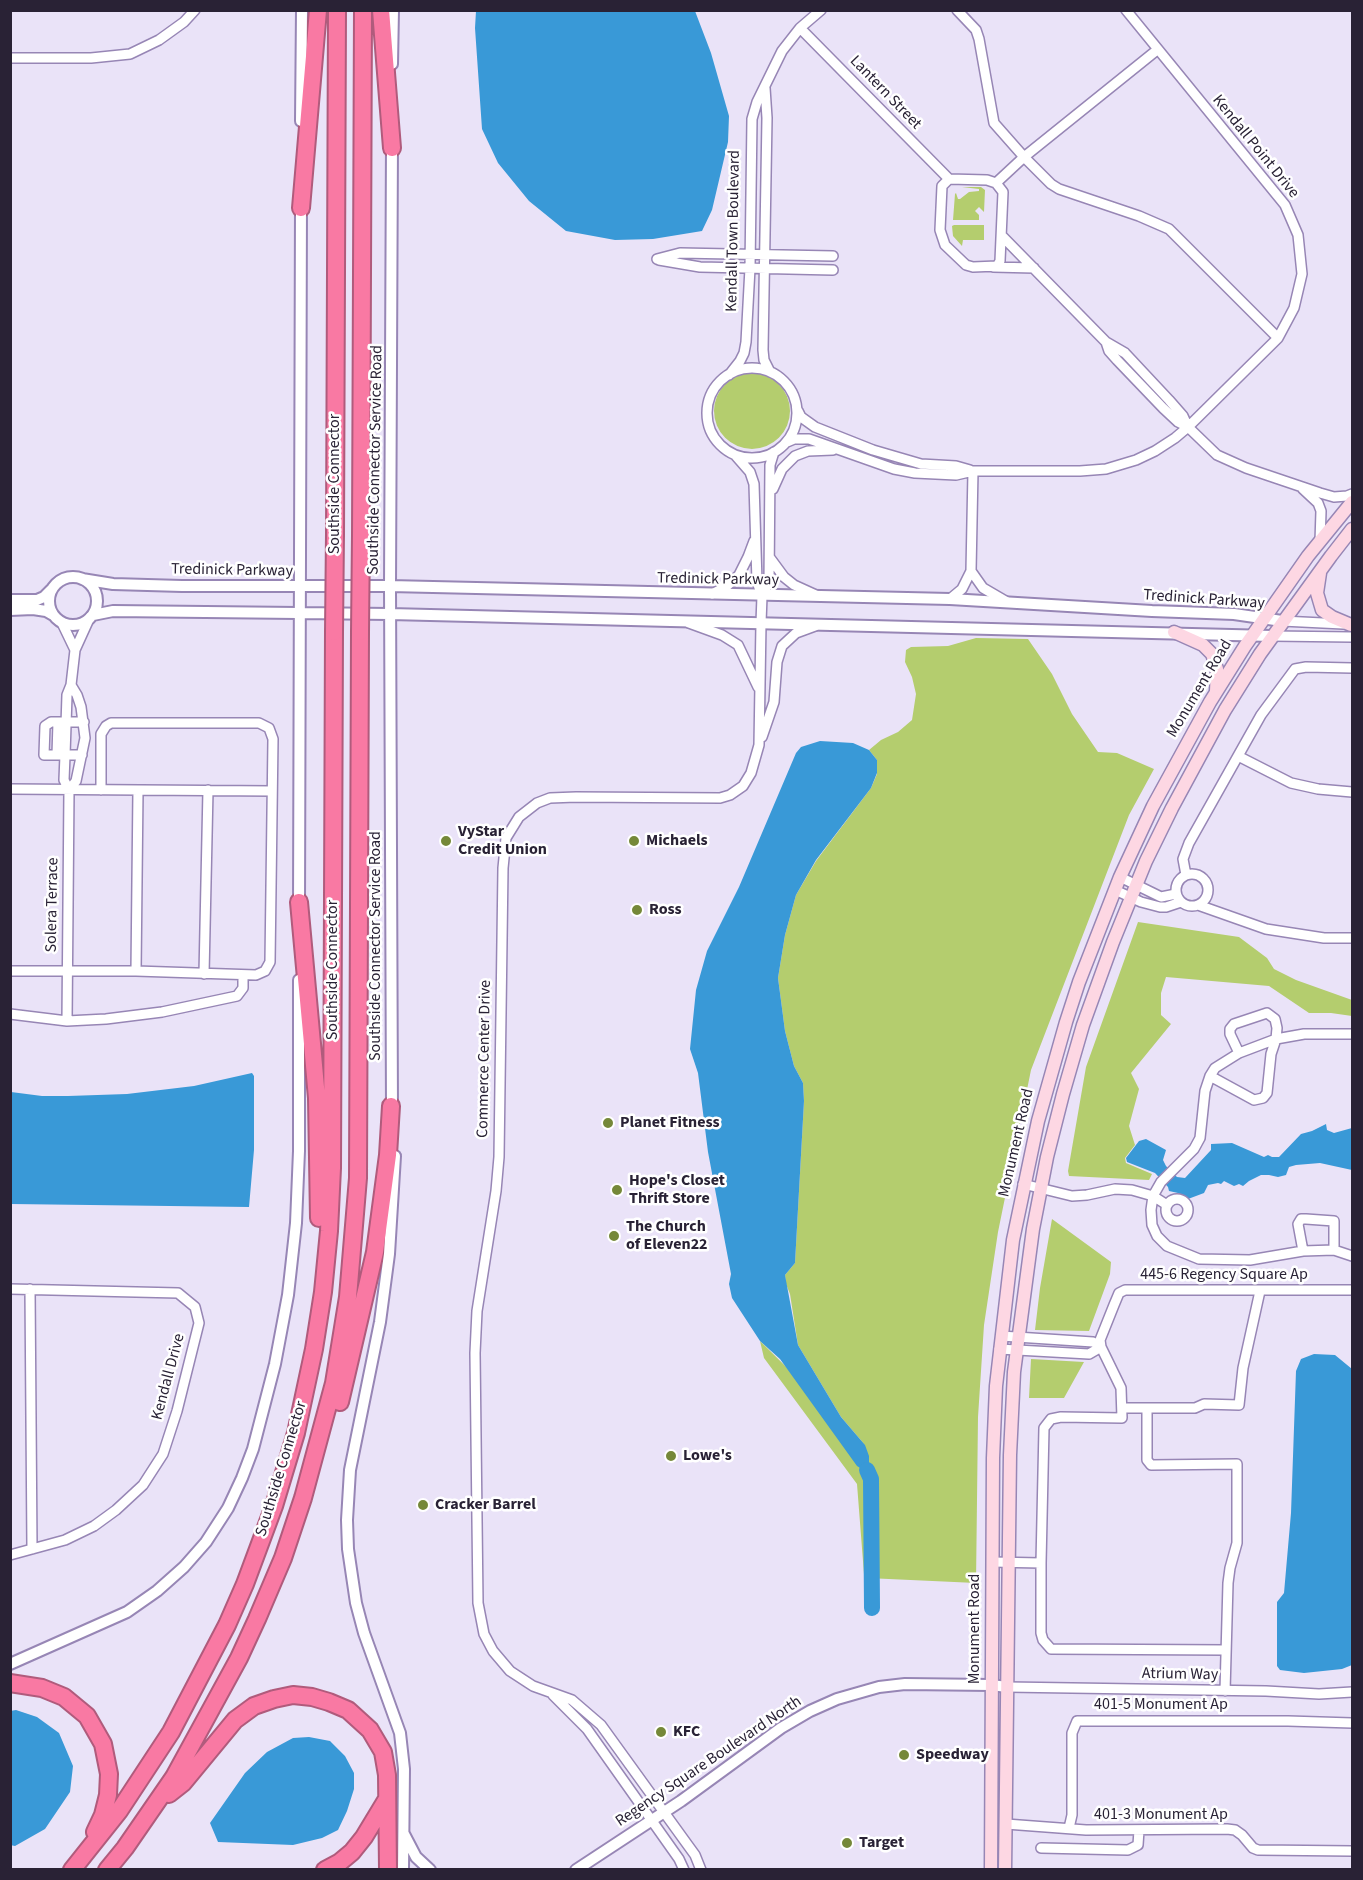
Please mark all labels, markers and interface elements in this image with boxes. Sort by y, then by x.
street label: Lantern Street [845,52,925,134]
street label: Kendall Point Drive [1207,91,1303,203]
street label: Kendall Town Boulevard [723,150,745,312]
street label: Southside Connector Service Road [364,345,388,575]
street label: Southside Connector [325,414,345,554]
street label: Tredinick Parkway [171,560,293,582]
street label: Tredinick Parkway [657,569,779,591]
street label: Tredinick Parkway [1143,586,1265,614]
street label: Monument Road [1163,637,1237,741]
place label: VyStar Credit Union [458,822,547,860]
street label: Southside Connector Service Road [366,831,386,1061]
place label: Michaels [646,831,708,851]
marker: VyStar Credit Union [439,834,453,848]
marker: Michaels [627,834,641,848]
street label: Solera Terrace [43,857,63,953]
street label: Southside Connector [323,900,343,1040]
place label: Ross [649,900,682,920]
marker: Ross [630,903,644,917]
street label: Commerce Center Drive [474,980,496,1138]
street label: Monument Road [995,1087,1039,1199]
place label: Planet Fitness [620,1113,720,1133]
marker: Planet Fitness [601,1116,615,1130]
place label: Hope's Closet Thrift Store [629,1171,725,1209]
marker: Hope's Closet Thrift Store [610,1183,624,1197]
place label: The Church of Eleven22 [626,1217,708,1255]
marker: The Church of Eleven22 [607,1229,621,1243]
street label: 445-6 Regency Square Ap [1140,1265,1308,1285]
street label: Kendall Drive [148,1332,190,1422]
street label: Southside Connector [252,1399,312,1539]
place label: Lowe's [683,1446,732,1466]
marker: Lowe's [664,1449,678,1463]
place label: Cracker Barrel [435,1495,536,1515]
marker: Cracker Barrel [416,1498,430,1512]
street label: Monument Road [965,1574,985,1684]
street label: Atrium Way [1142,1665,1218,1685]
street label: Regency Square Boulevard North [612,1692,806,1832]
street label: 401-5 Monument Ap [1094,1695,1228,1715]
place label: KFC [673,1722,700,1742]
marker: KFC [654,1725,668,1739]
place label: Speedway [916,1745,989,1765]
marker: Speedway [897,1748,911,1762]
street label: 401-3 Monument Ap [1094,1805,1228,1825]
place label: Target [859,1833,904,1853]
marker: Target [840,1836,854,1850]

